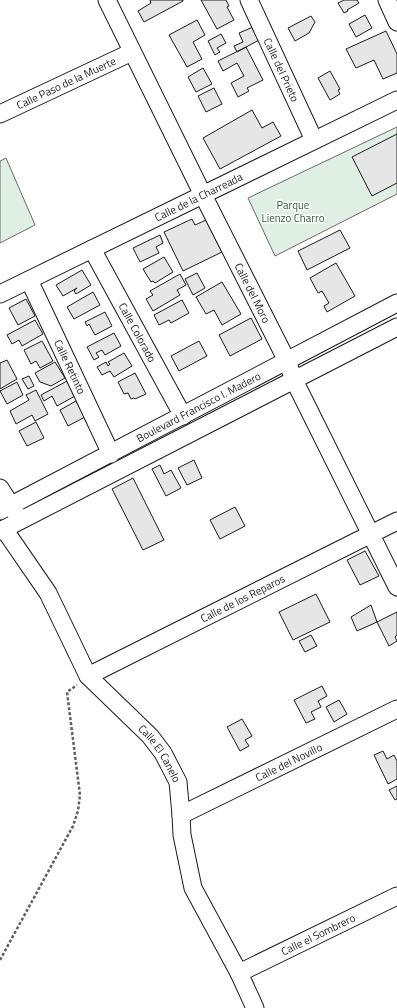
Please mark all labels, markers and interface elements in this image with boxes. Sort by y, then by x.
street label: Calle del Prieto [260,35,303,105]
street label: Calle Paso de la Muerte [14,53,119,113]
street label: Calle de la Charreada [152,168,246,225]
park label: Parque Lienzo Charro [261,197,325,226]
street label: Calle del Moro [231,260,275,326]
street label: Calle Colorado [115,300,160,365]
street label: Calle Retinto [50,337,90,397]
street label: Boulevard Francisco I. Madero [133,368,264,446]
street label: Calle de los Reparos [198,571,288,626]
street label: Calle El Canelo [135,721,185,785]
street label: Calle del Novillo [253,739,325,785]
street label: Calle el Sombrero [278,910,358,959]

